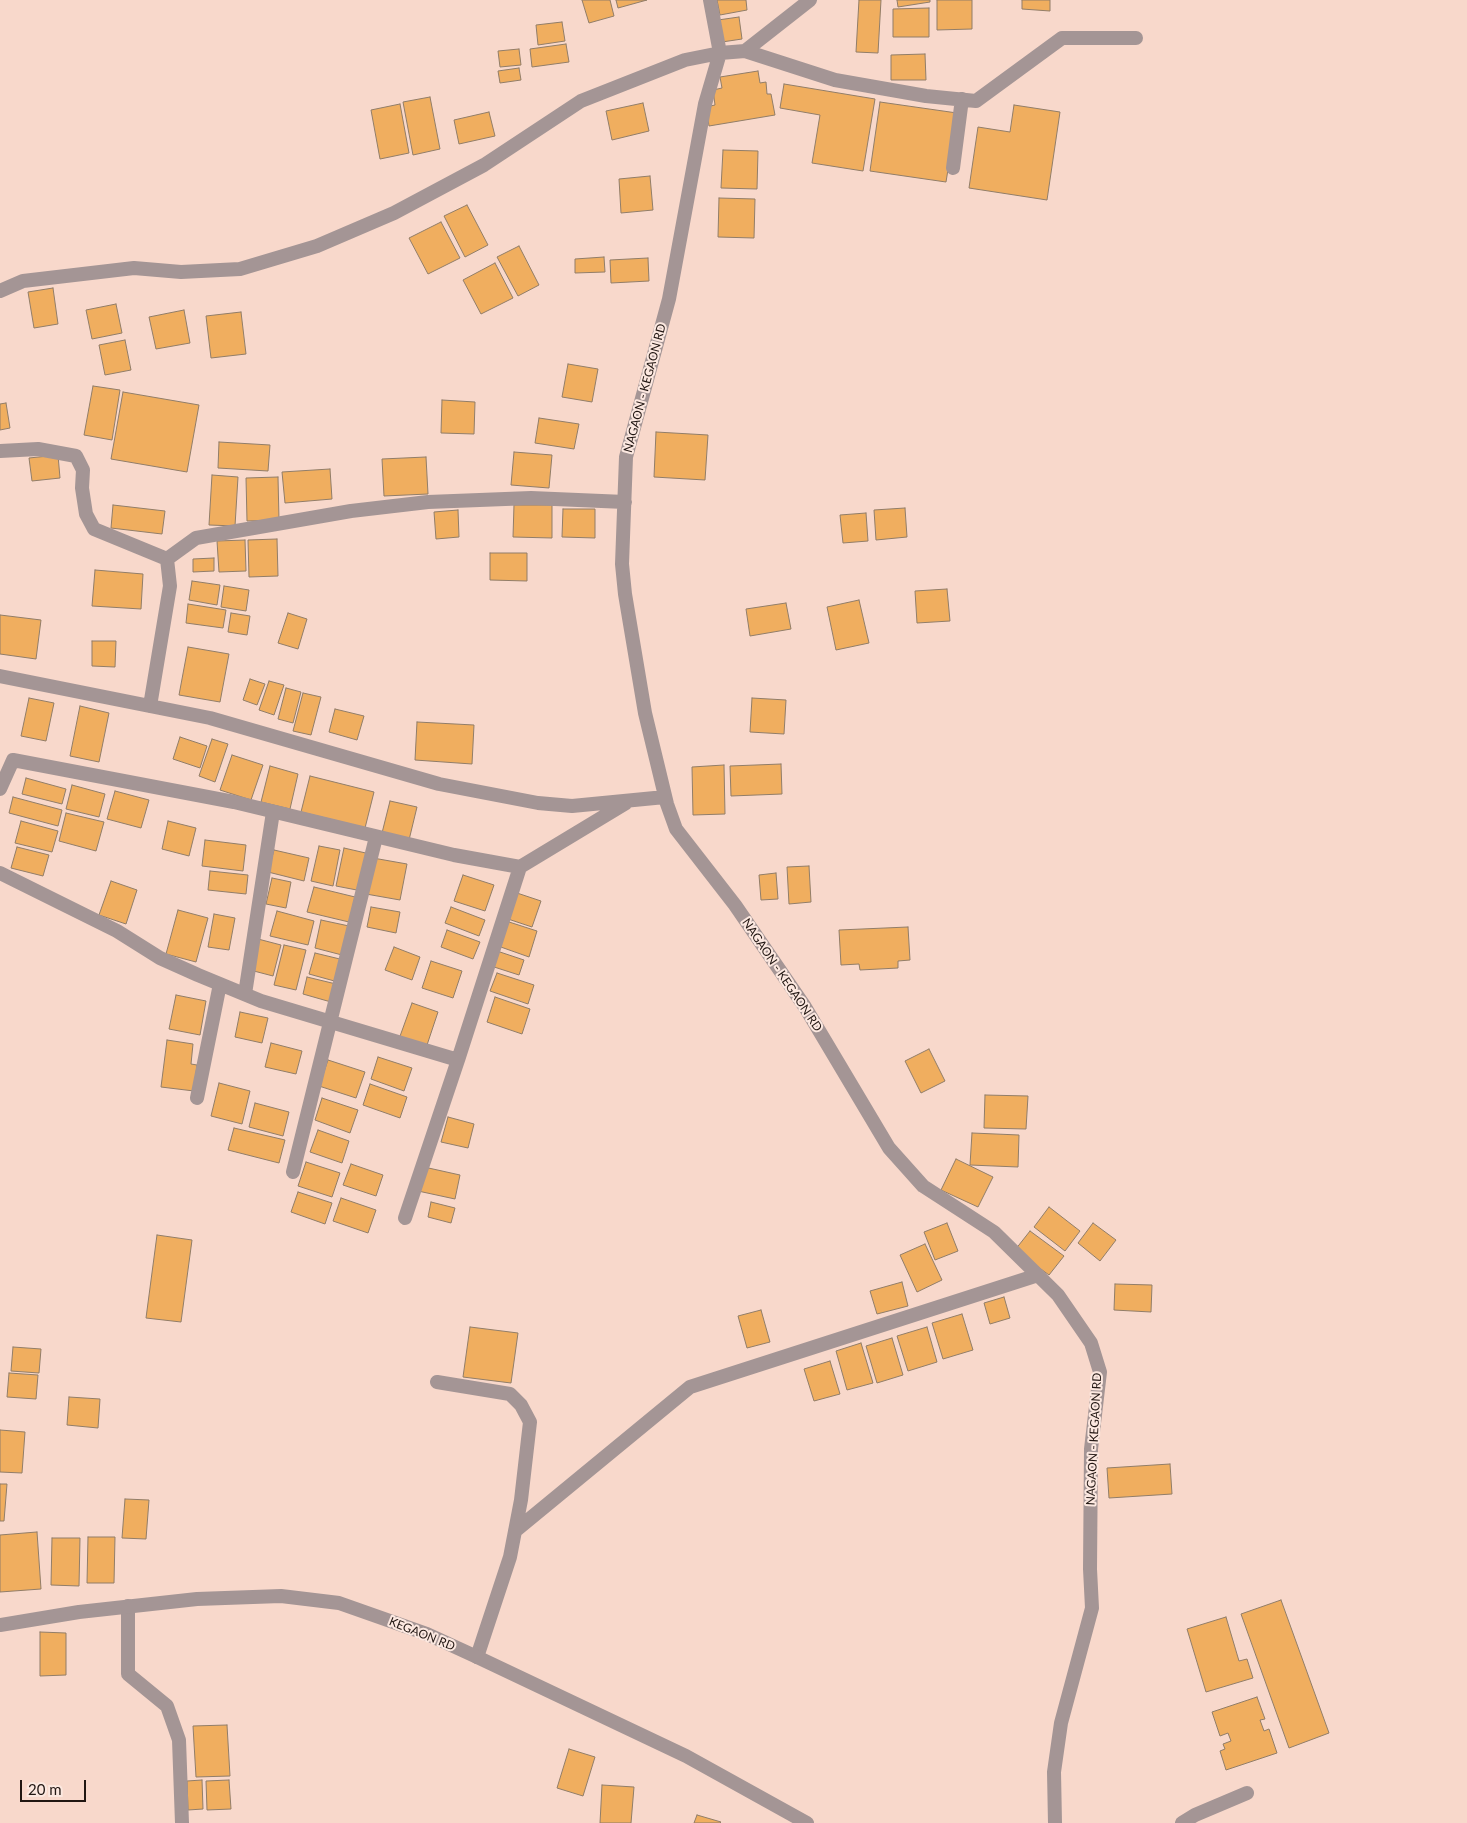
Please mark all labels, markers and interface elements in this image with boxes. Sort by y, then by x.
street label: NAGAON - KEGAON RD [621,322,669,454]
street label: NAGAON - KEGAON RD [739,916,825,1034]
street label: NAGAON - KEGAON RD [1083,1372,1105,1506]
street label: KEGAON RD [387,1614,457,1654]
scale bar [22,1770,89,1802]
text: 20 m [28,1780,62,1798]

